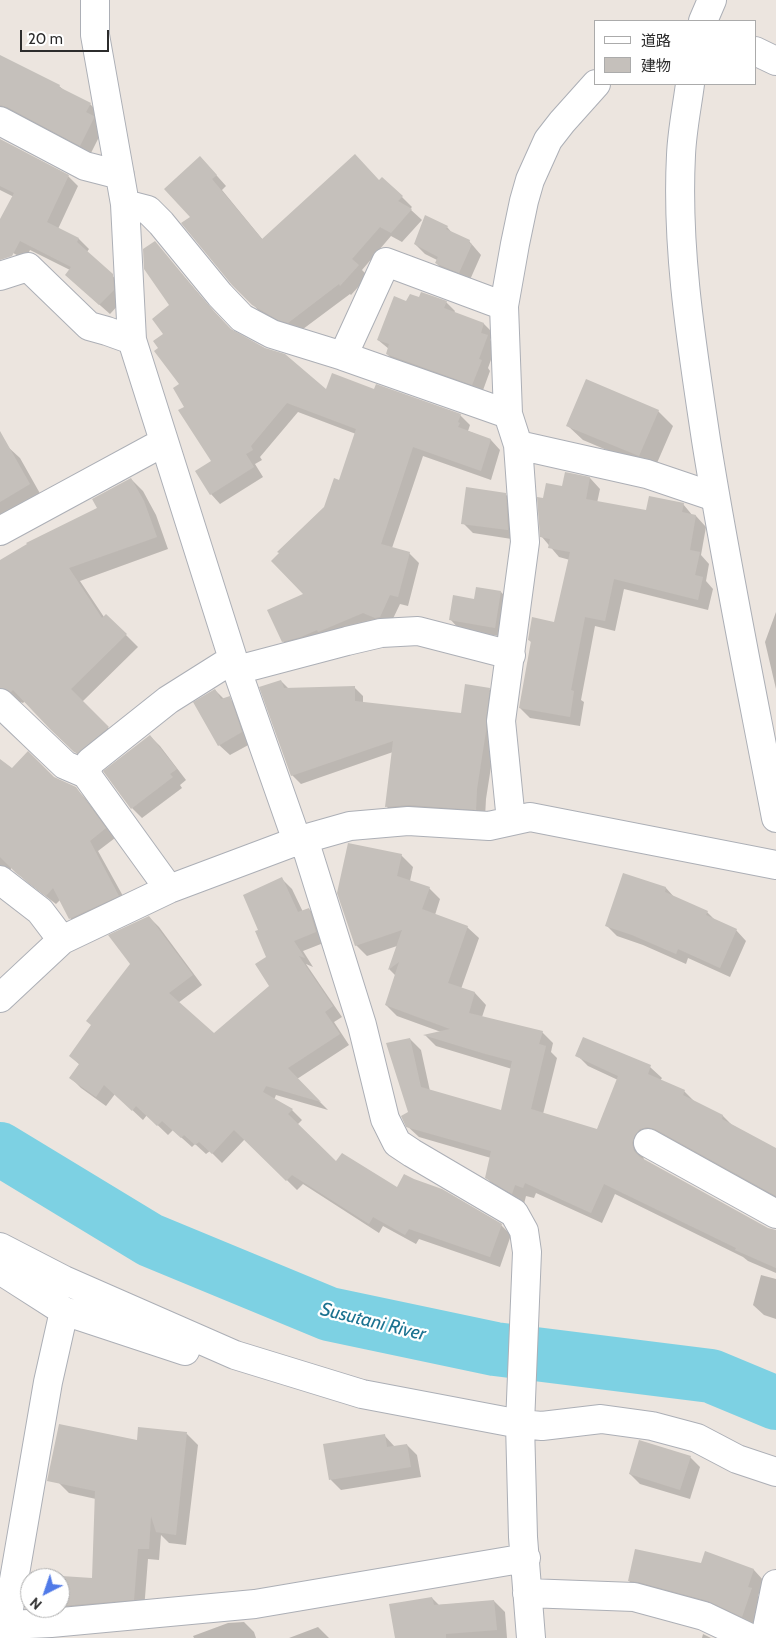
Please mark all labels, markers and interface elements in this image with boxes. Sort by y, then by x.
scale bar [22,20,111,52]
legend [594,20,756,85]
text: 20 m [28,30,63,48]
text: 道路 [641,32,671,50]
text: 建物 [641,57,671,75]
water label: Susutani River [318,1298,428,1346]
north arrow [20,1568,70,1618]
text: N [26,1594,45,1614]

